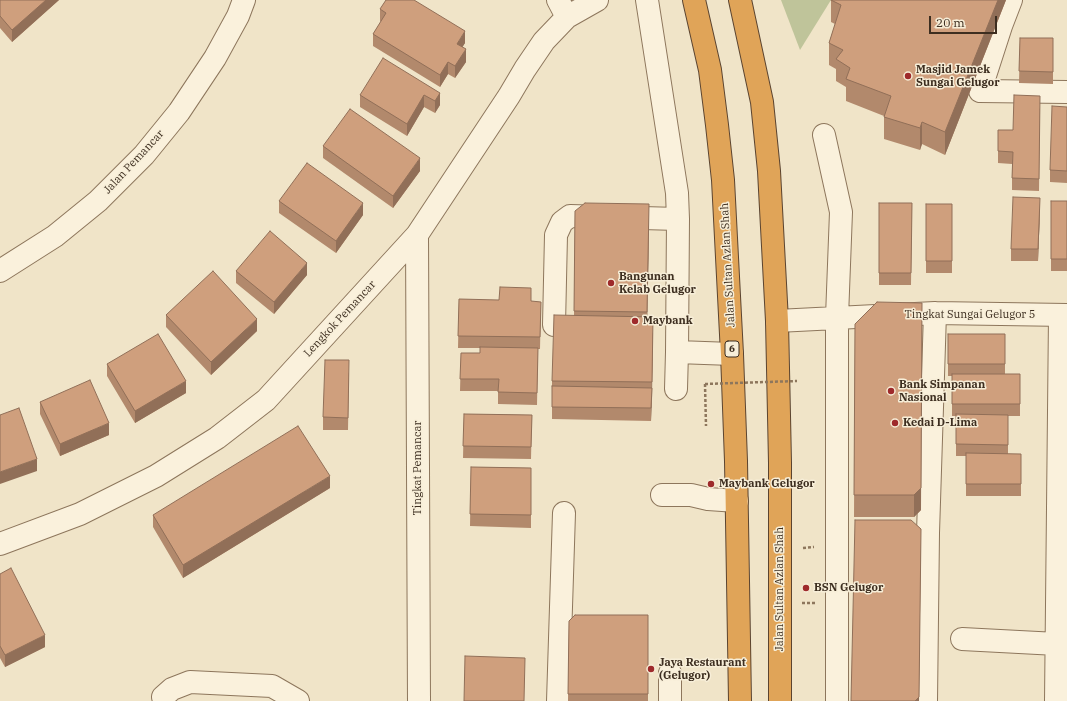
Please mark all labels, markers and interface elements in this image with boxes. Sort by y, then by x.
scale bar [931,8,999,34]
text: 20 m [936,15,965,30]
place label: Masjid Jamek Sungai Gelugor [916,63,1000,89]
marker: Masjid Jamek Sungai Gelugor [903,71,913,81]
street label: Jalan Pemancar [101,127,167,197]
street label: Jalan Sultan Azlan Shah [718,203,738,327]
place label: Bangunan Kelab Gelugor [619,270,696,296]
street label: Lengkok Pemancar [301,278,379,360]
marker: Bangunan Kelab Gelugor [606,278,616,288]
street label: Tingkat Sungai Gelugor 5 [905,308,1035,322]
place label: Maybank [643,314,693,328]
marker: Maybank [630,316,640,326]
road number: 6 [725,341,739,357]
place label: Bank Simpanan Nasional [899,378,985,404]
marker: Bank Simpanan Nasional [886,386,896,396]
place label: Kedai D-Lima [903,416,977,430]
marker: Kedai D-Lima [890,418,900,428]
street label: Tingkat Pemancar [411,421,425,515]
place label: Maybank Gelugor [719,477,815,491]
marker: Maybank Gelugor [706,479,716,489]
street label: Jalan Sultan Azlan Shah [773,527,787,651]
place label: BSN Gelugor [814,581,883,595]
marker: BSN Gelugor [801,583,811,593]
place label: Jaya Restaurant (Gelugor) [659,656,746,682]
marker: Jaya Restaurant (Gelugor) [646,664,656,674]

